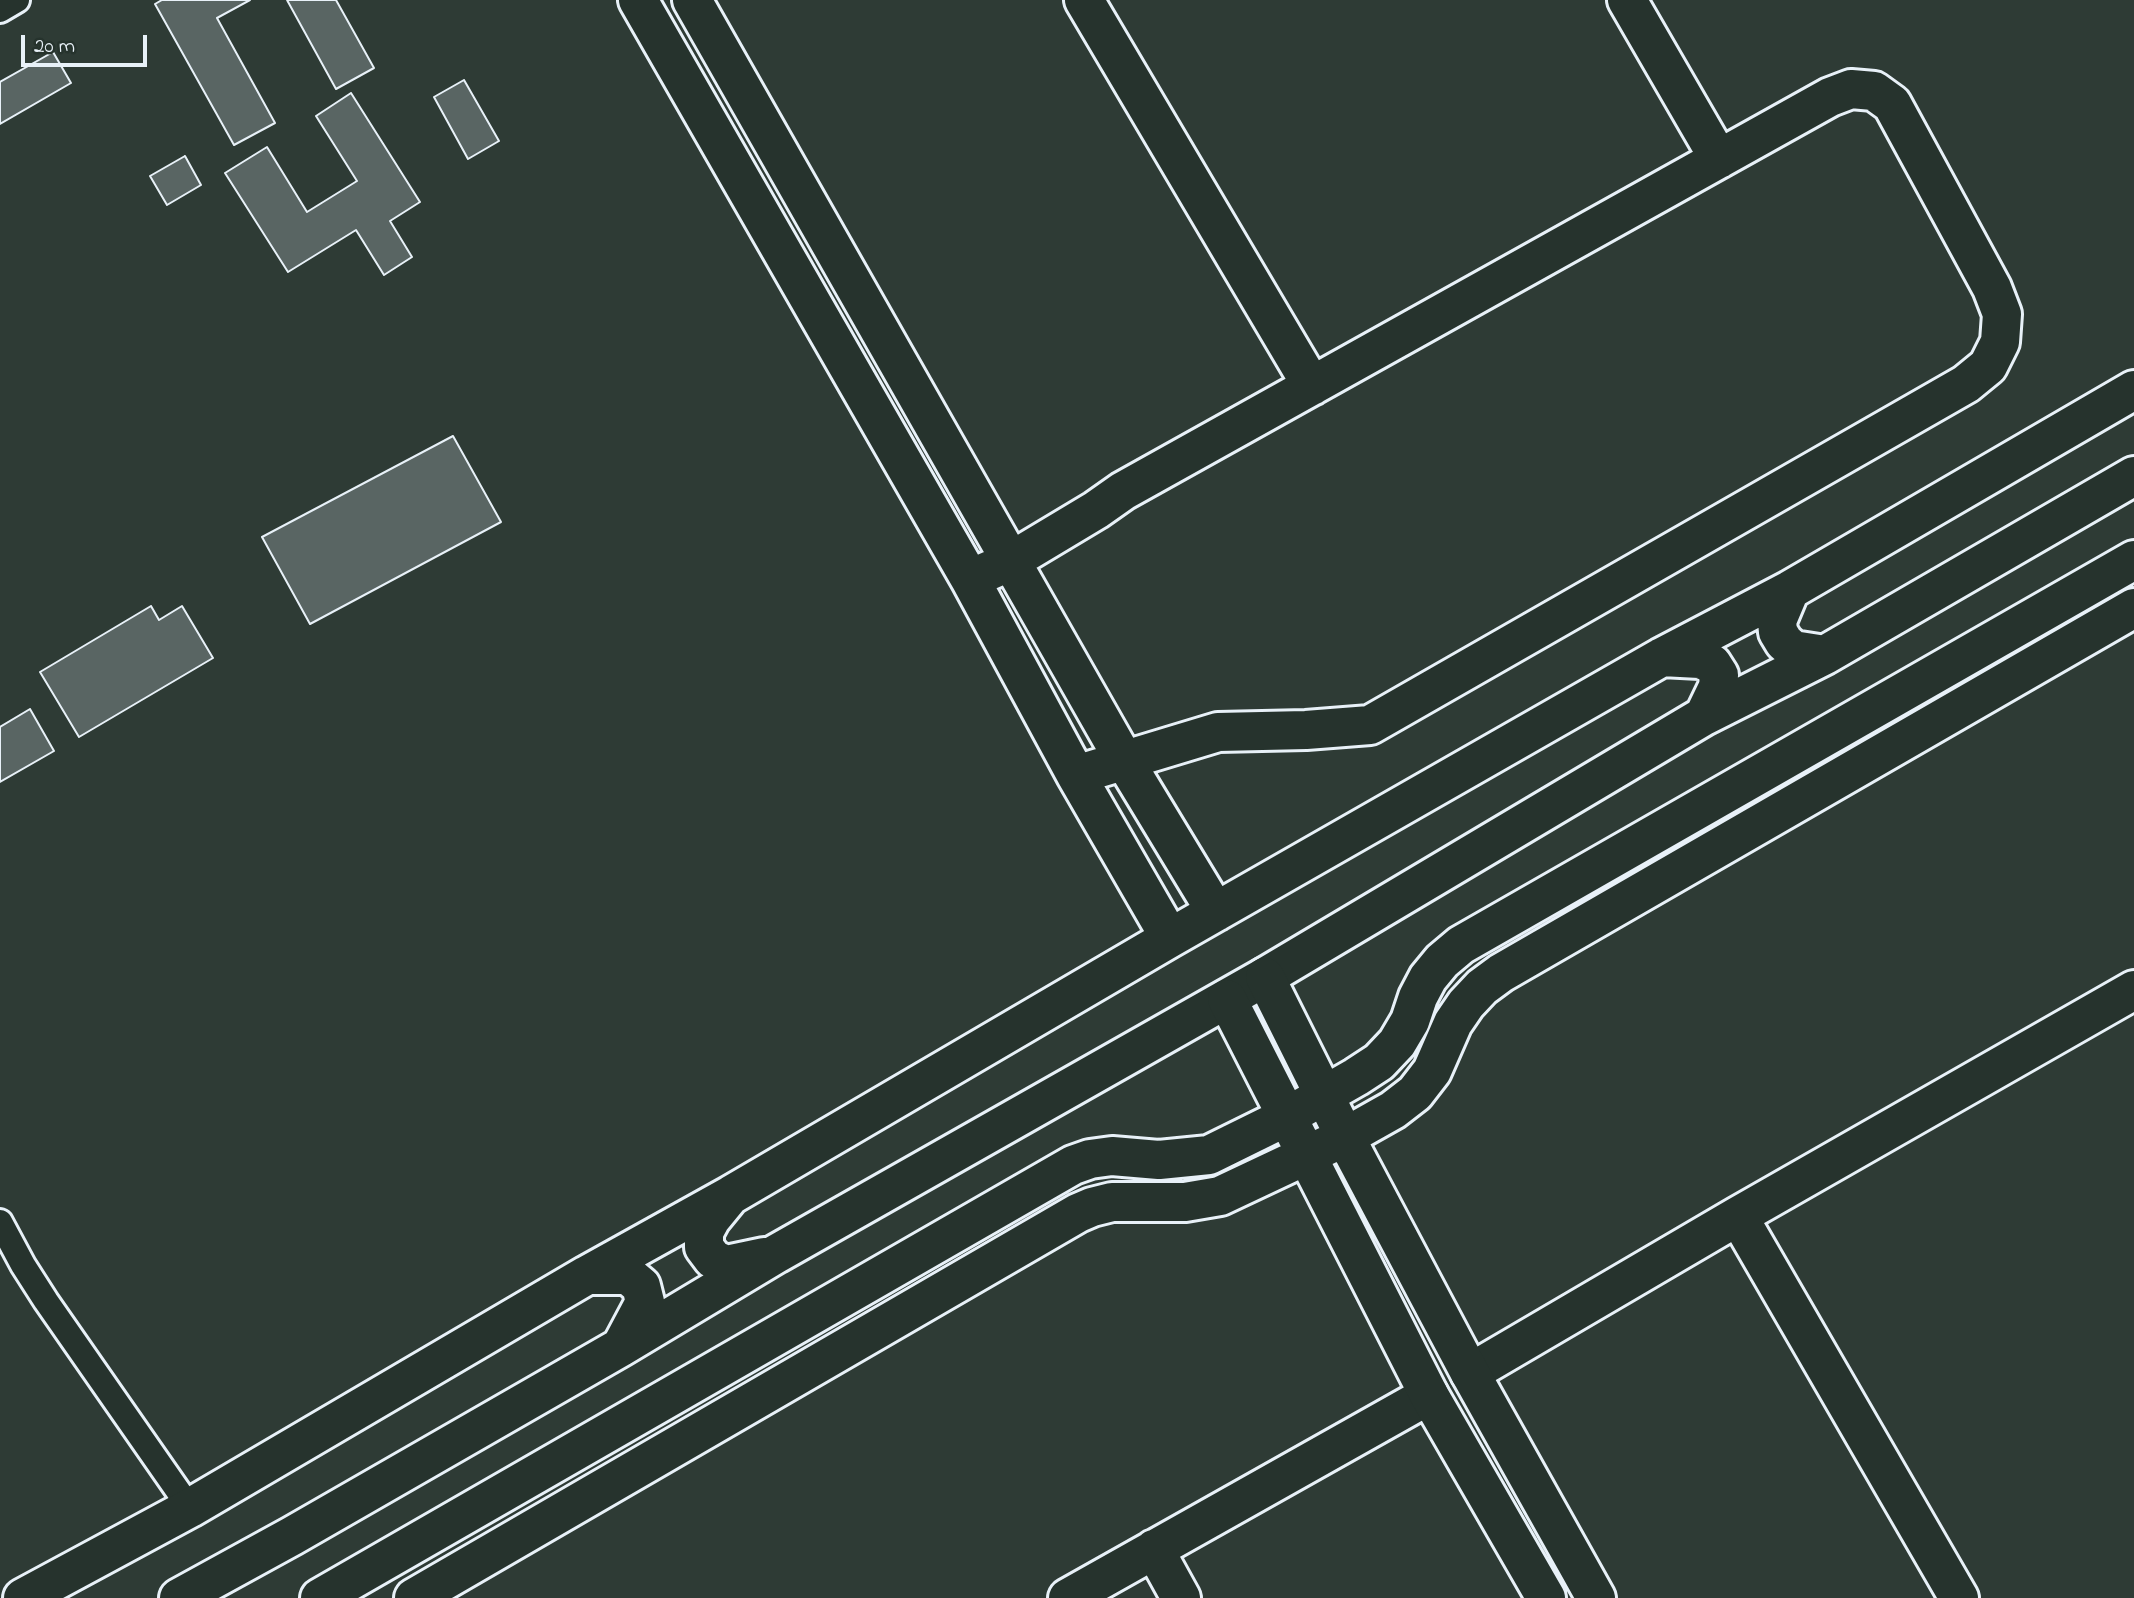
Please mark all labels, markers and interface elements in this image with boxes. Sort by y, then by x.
scale bar [24,21,150,65]
text: 20 m [34,32,75,62]

